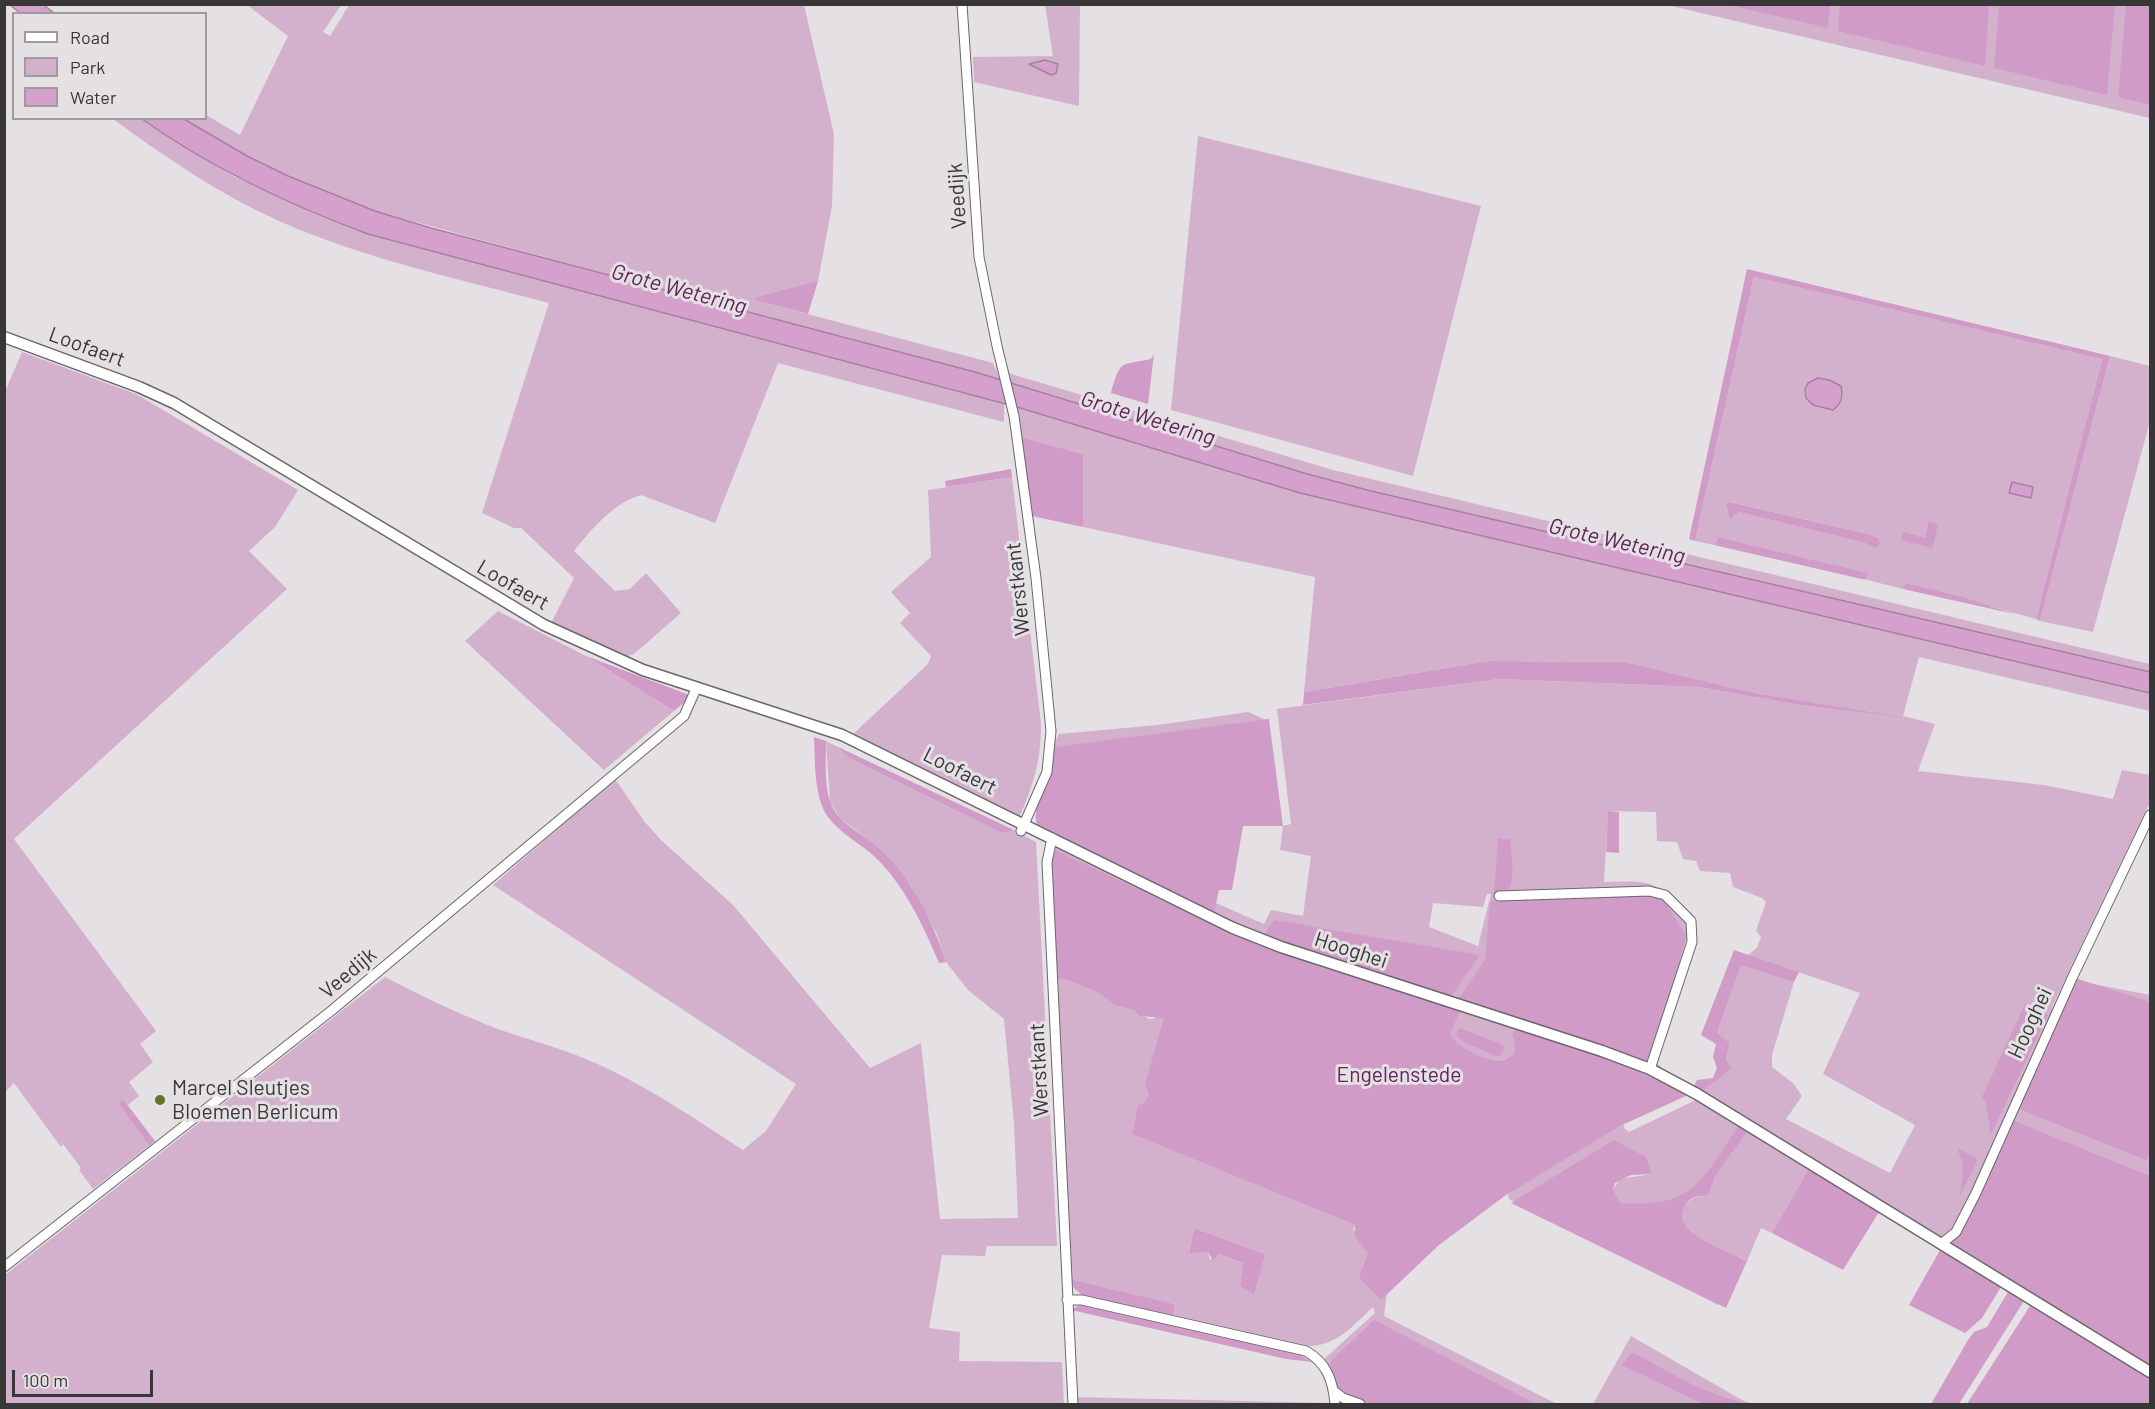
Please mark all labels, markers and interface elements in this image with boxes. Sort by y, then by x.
legend [12,12,207,120]
text: Road [70,26,110,48]
text: Park [70,56,105,78]
text: Water [70,86,117,108]
street label: Veedijk [942,162,972,230]
water label: Grote Wetering [608,258,750,320]
street label: Loofaert [45,322,129,372]
water label: Grote Wetering [1078,385,1218,451]
water label: Grote Wetering [1546,512,1688,570]
street label: Werstkant [1001,541,1035,637]
street label: Loofaert [472,554,554,616]
street label: Loofaert [919,742,1001,800]
street label: Hooghei [1311,926,1391,974]
street label: Veedijk [315,942,381,1004]
street label: Hooghei [2003,983,2057,1063]
street label: Werstkant [1024,1022,1054,1118]
park label: Engelenstede [1336,1062,1462,1088]
place label: Marcel Sleutjes Bloemen Berlicum [172,1075,338,1125]
marker: Marcel Sleutjes Bloemen Berlicum [153,1093,167,1107]
scale bar [15,1358,156,1396]
text: 100 m [23,1369,68,1391]

